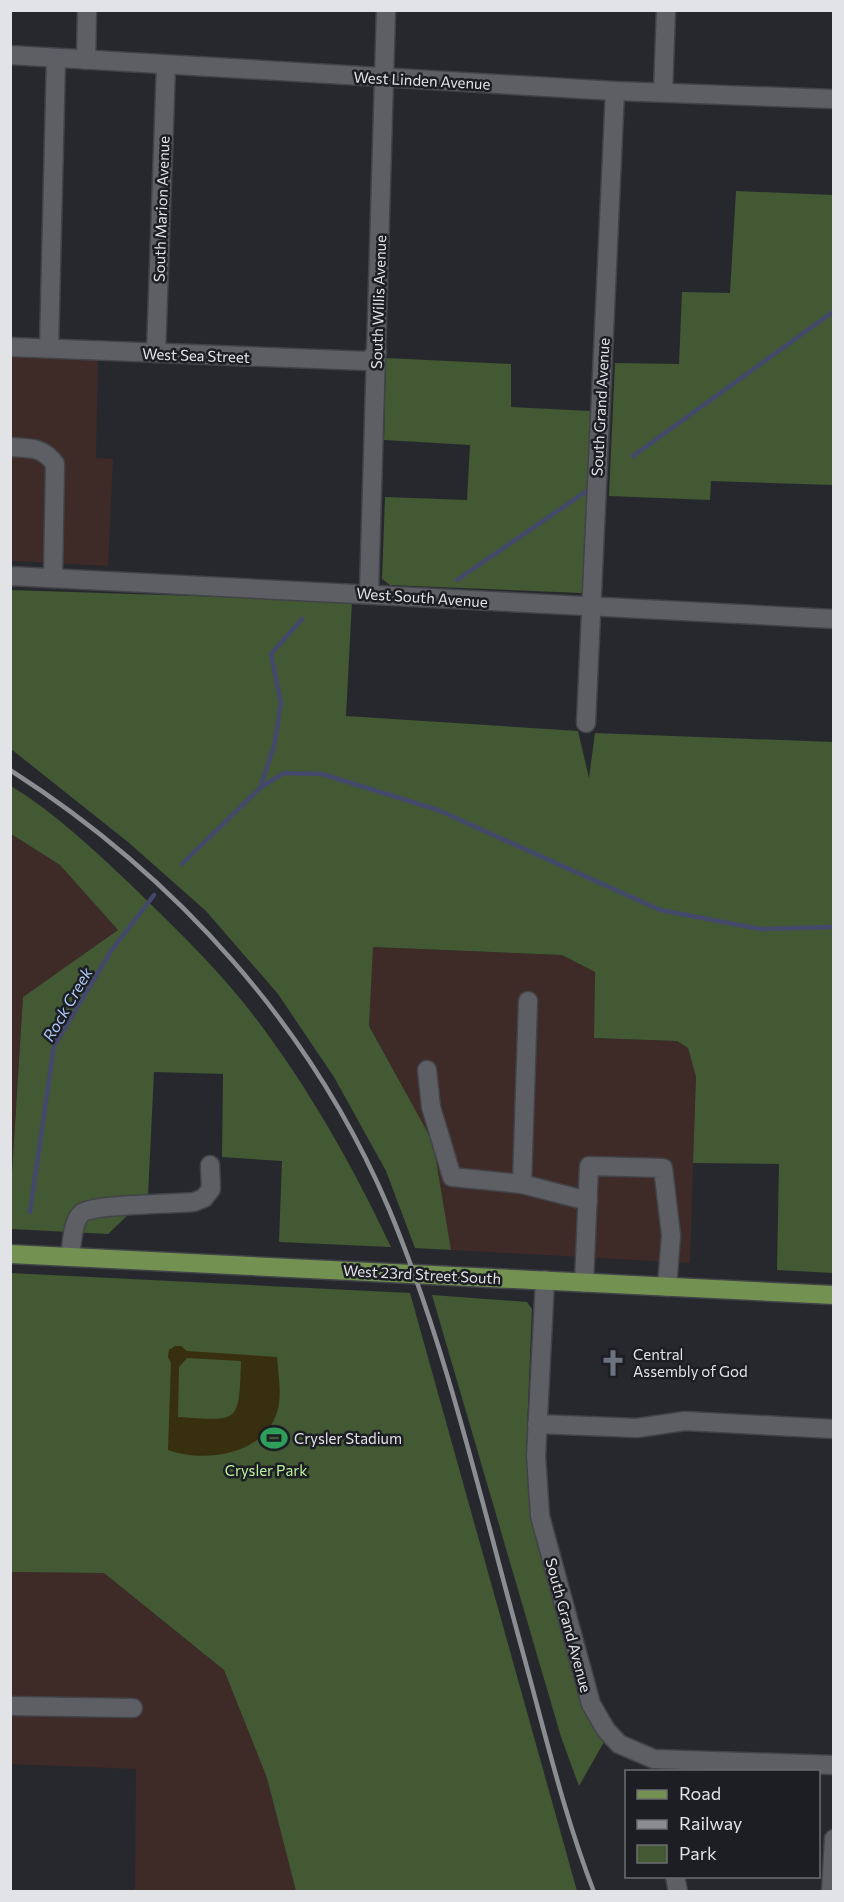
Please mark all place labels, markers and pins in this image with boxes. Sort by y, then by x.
place label: Central Assembly of God [633,1345,748,1380]
church icon: Central Assembly of God [598,1348,628,1378]
sports icon: Crysler Stadium [259,1423,289,1453]
place label: Crysler Stadium [294,1429,402,1447]

